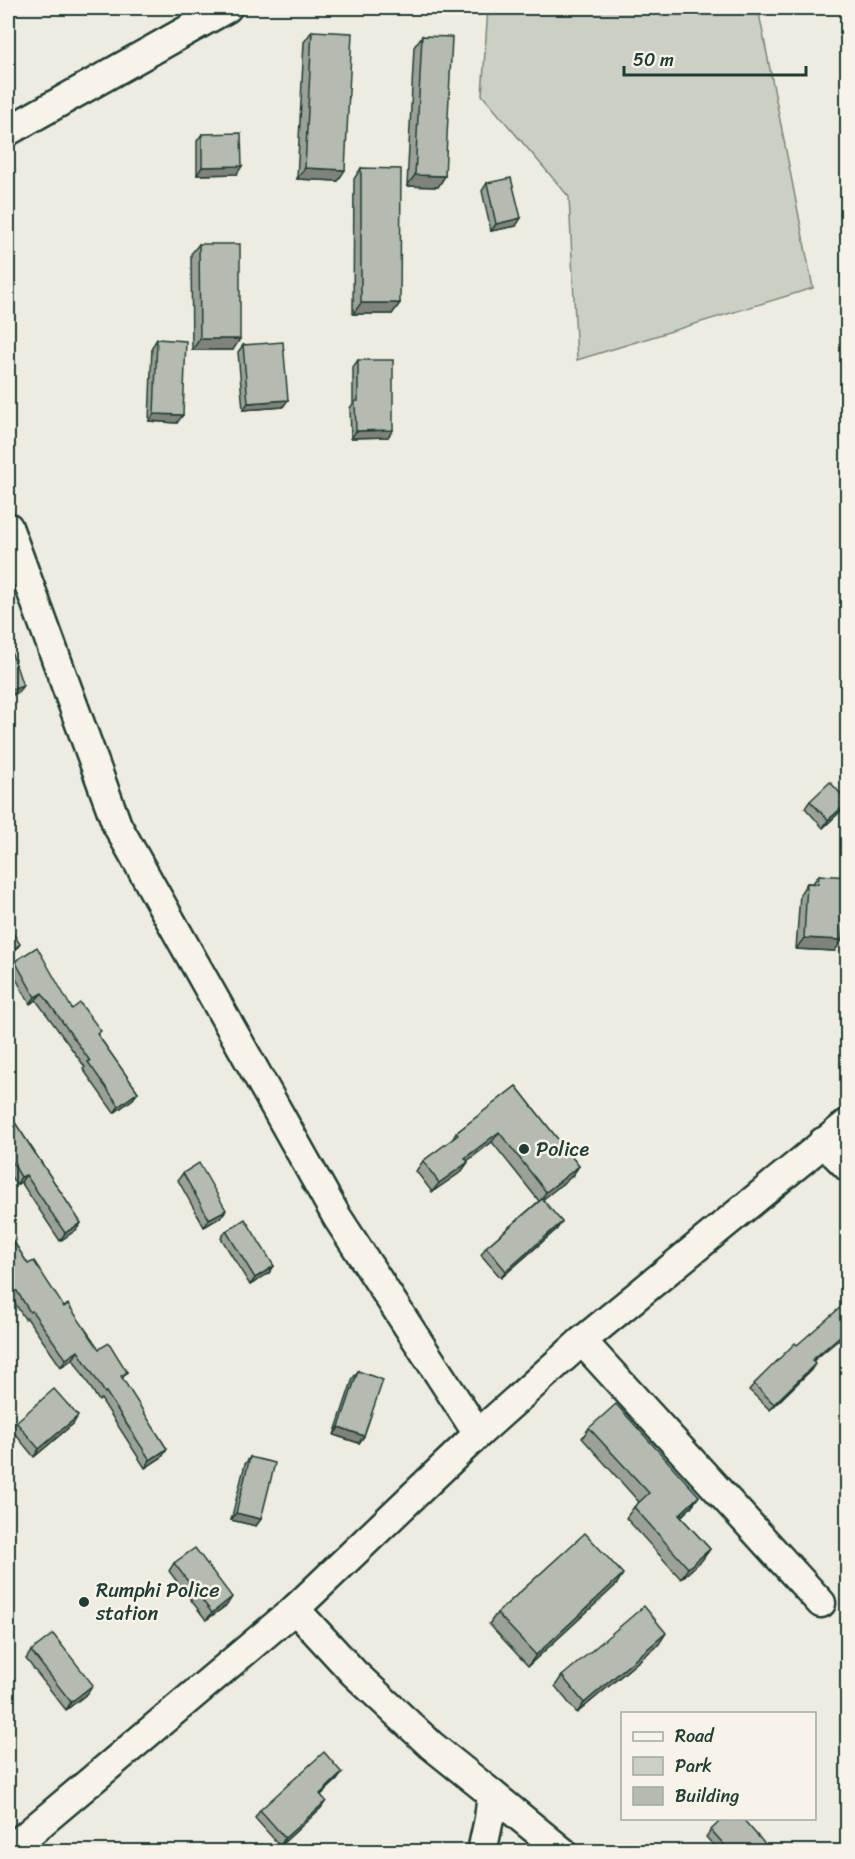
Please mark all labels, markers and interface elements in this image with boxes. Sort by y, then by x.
scale bar [624,39,806,77]
text: 50 m [633,44,674,76]
place label: Police [536,1132,589,1167]
marker: Police [517,1142,531,1156]
place label: Rumphi Police station [95,1573,220,1631]
marker: Rumphi Police station [77,1595,91,1609]
legend [621,1712,816,1820]
text: Road [675,1720,715,1752]
text: Park [675,1750,712,1782]
text: Building [675,1780,739,1812]

